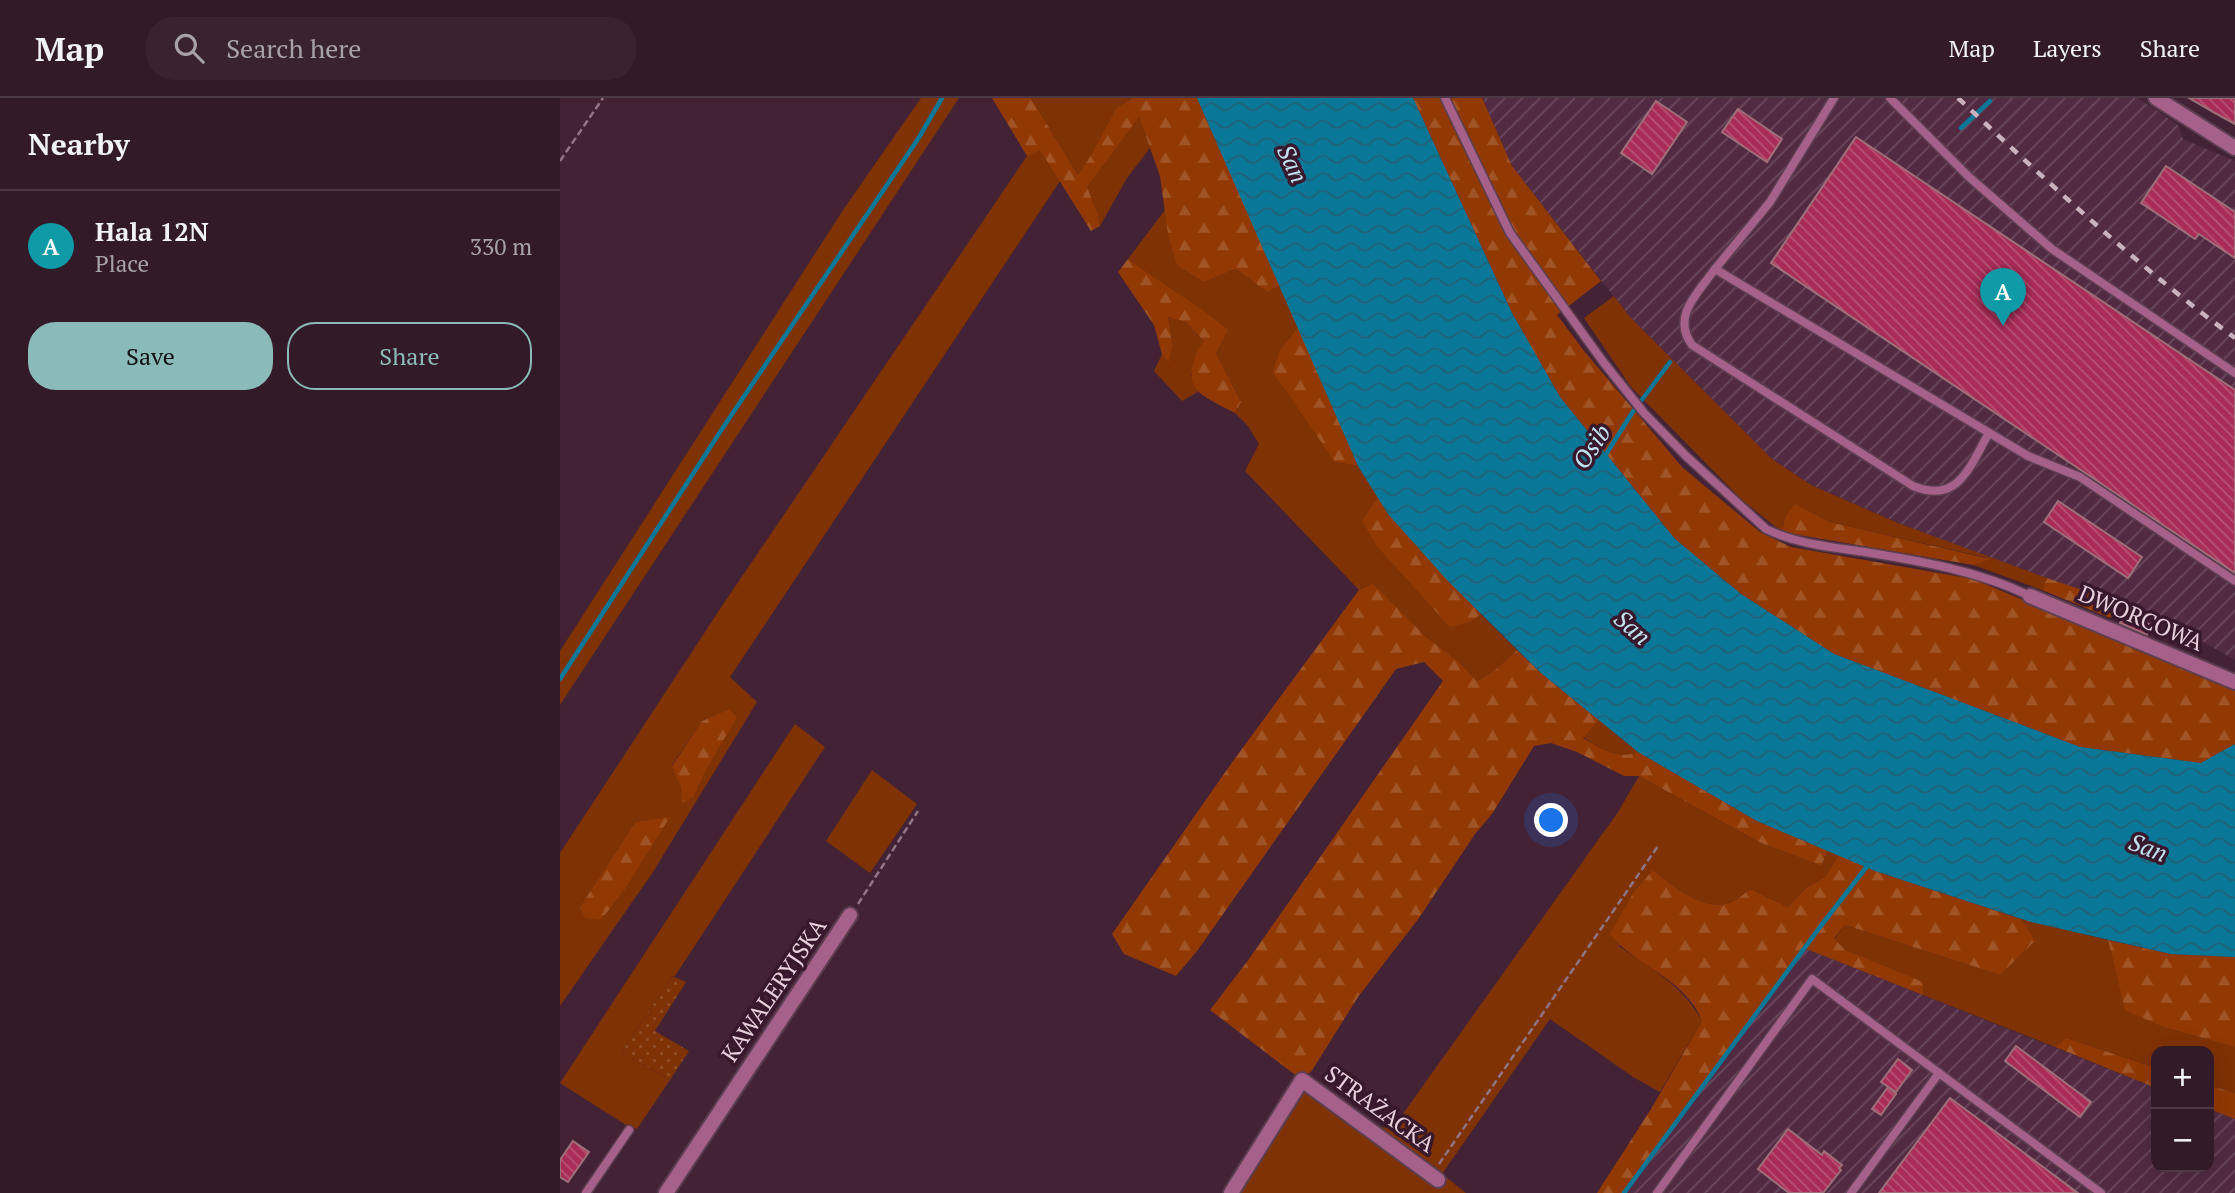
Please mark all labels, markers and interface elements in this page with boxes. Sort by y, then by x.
search box [146,17,636,80]
text: Map [35,27,104,70]
icon: search [170,29,208,67]
text: Search here [226,31,361,65]
text: Map [1948,32,1995,64]
text: Layers [2033,32,2102,64]
text: Share [2140,32,2200,64]
text: Nearby [28,124,130,164]
water label: San [1270,139,1316,188]
text: Hala 12N [95,214,209,248]
text: A [43,231,59,262]
text: 330 m [470,231,532,262]
text: Place [95,248,149,279]
pin: A [1980,268,2026,326]
button: Save [28,322,273,390]
button: Share [287,322,532,390]
water label: Osib [1565,418,1618,475]
street label: DWORCOWA [2074,577,2209,658]
water label: San [1608,602,1658,652]
your location [1534,803,1568,837]
water label: San [2125,825,2172,869]
street label: KAWALERYJSKA [714,911,833,1068]
map controls [2151,1046,2214,1172]
button: + [2151,1046,2214,1109]
street label: STRAŻACKA [1319,1058,1442,1159]
button: − [2151,1109,2214,1172]

